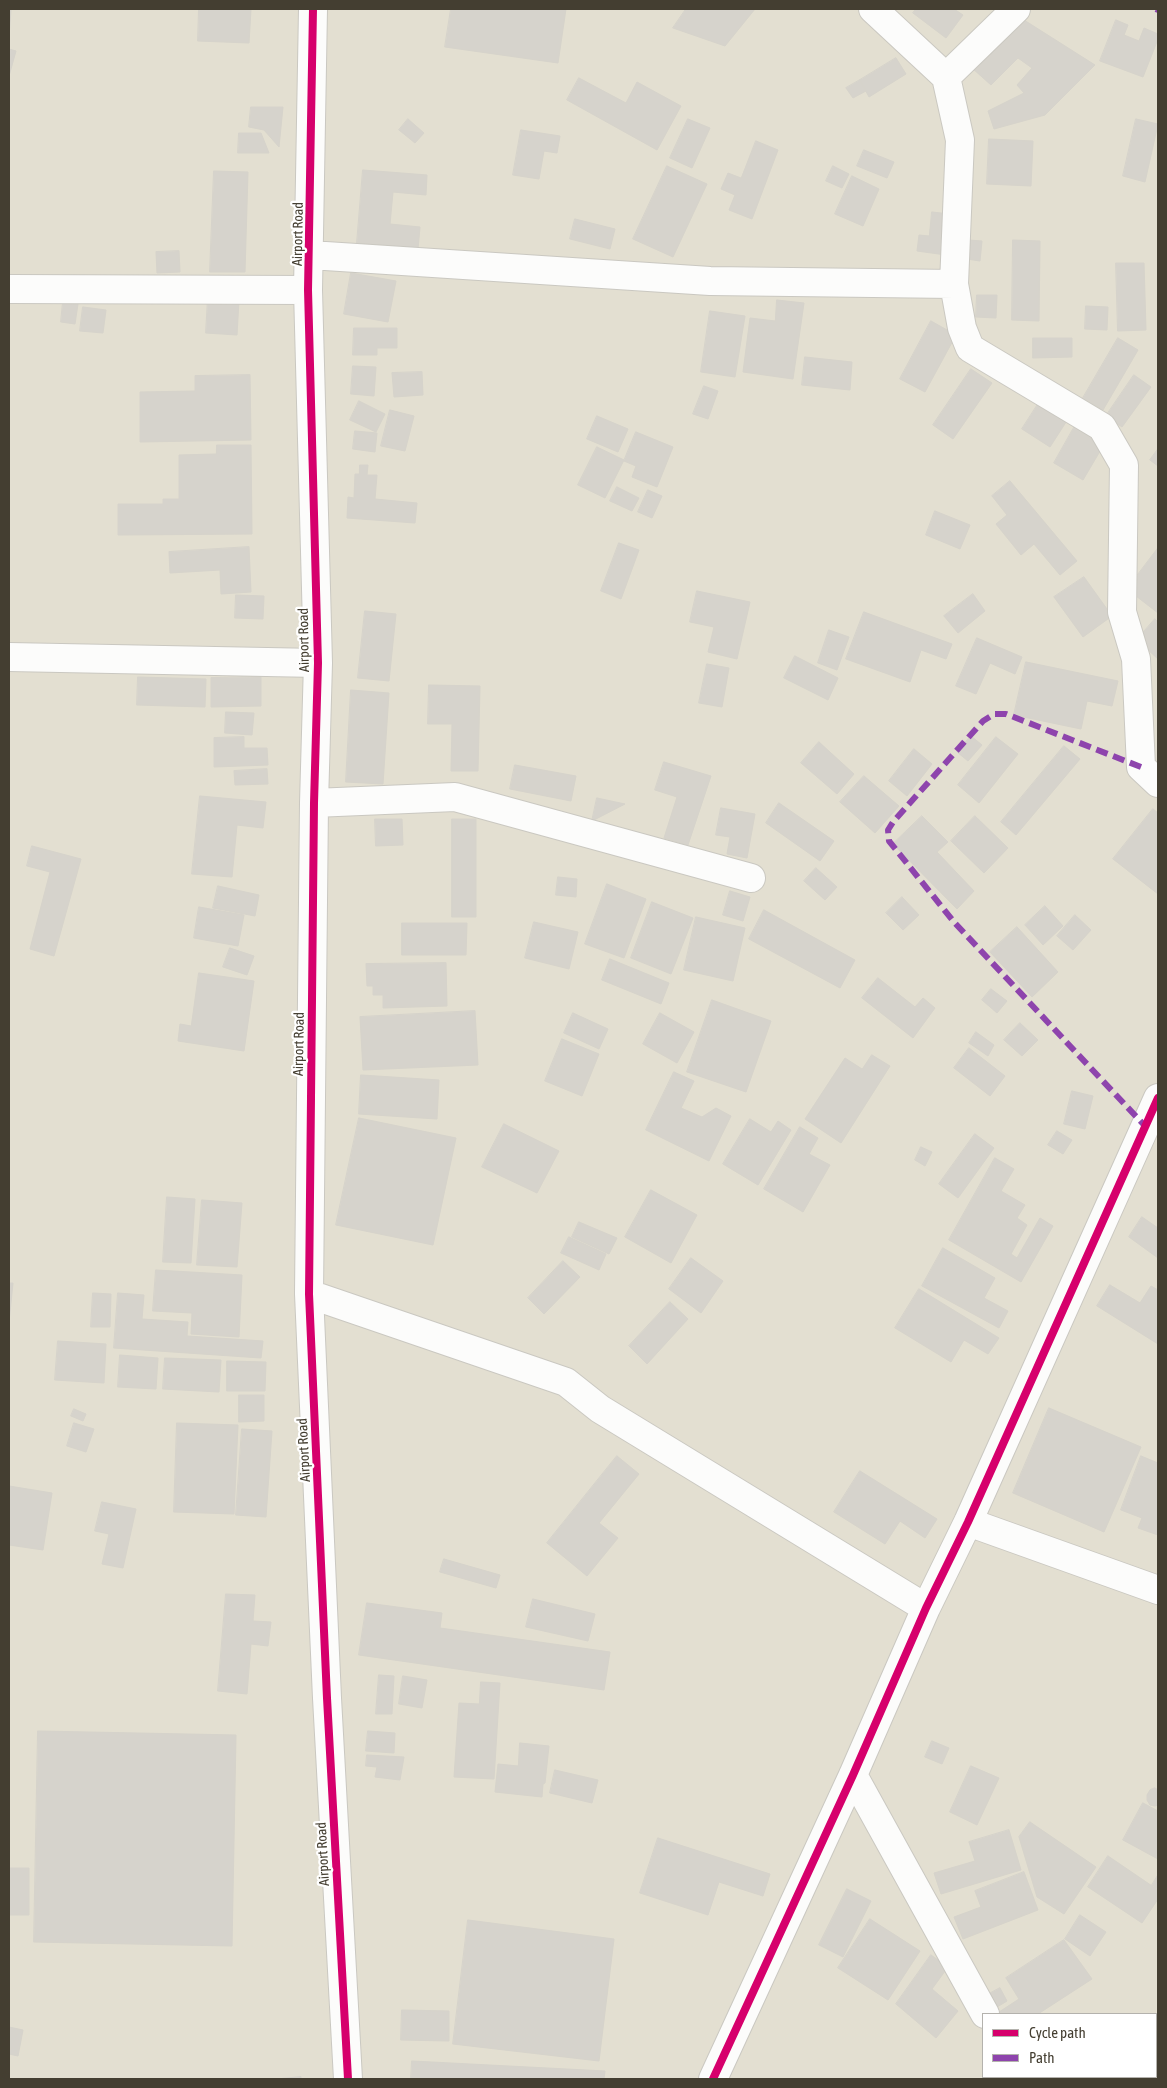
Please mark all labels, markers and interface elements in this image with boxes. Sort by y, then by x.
street label: Airport Road [289,202,307,266]
street label: Airport Road [295,608,313,672]
street label: Airport Road [290,1012,308,1076]
street label: Airport Road [294,1418,314,1482]
street label: Airport Road [313,1822,333,1886]
legend [982,2013,1157,2078]
text: Cycle path [1029,2024,1086,2041]
text: Path [1029,2049,1055,2066]

